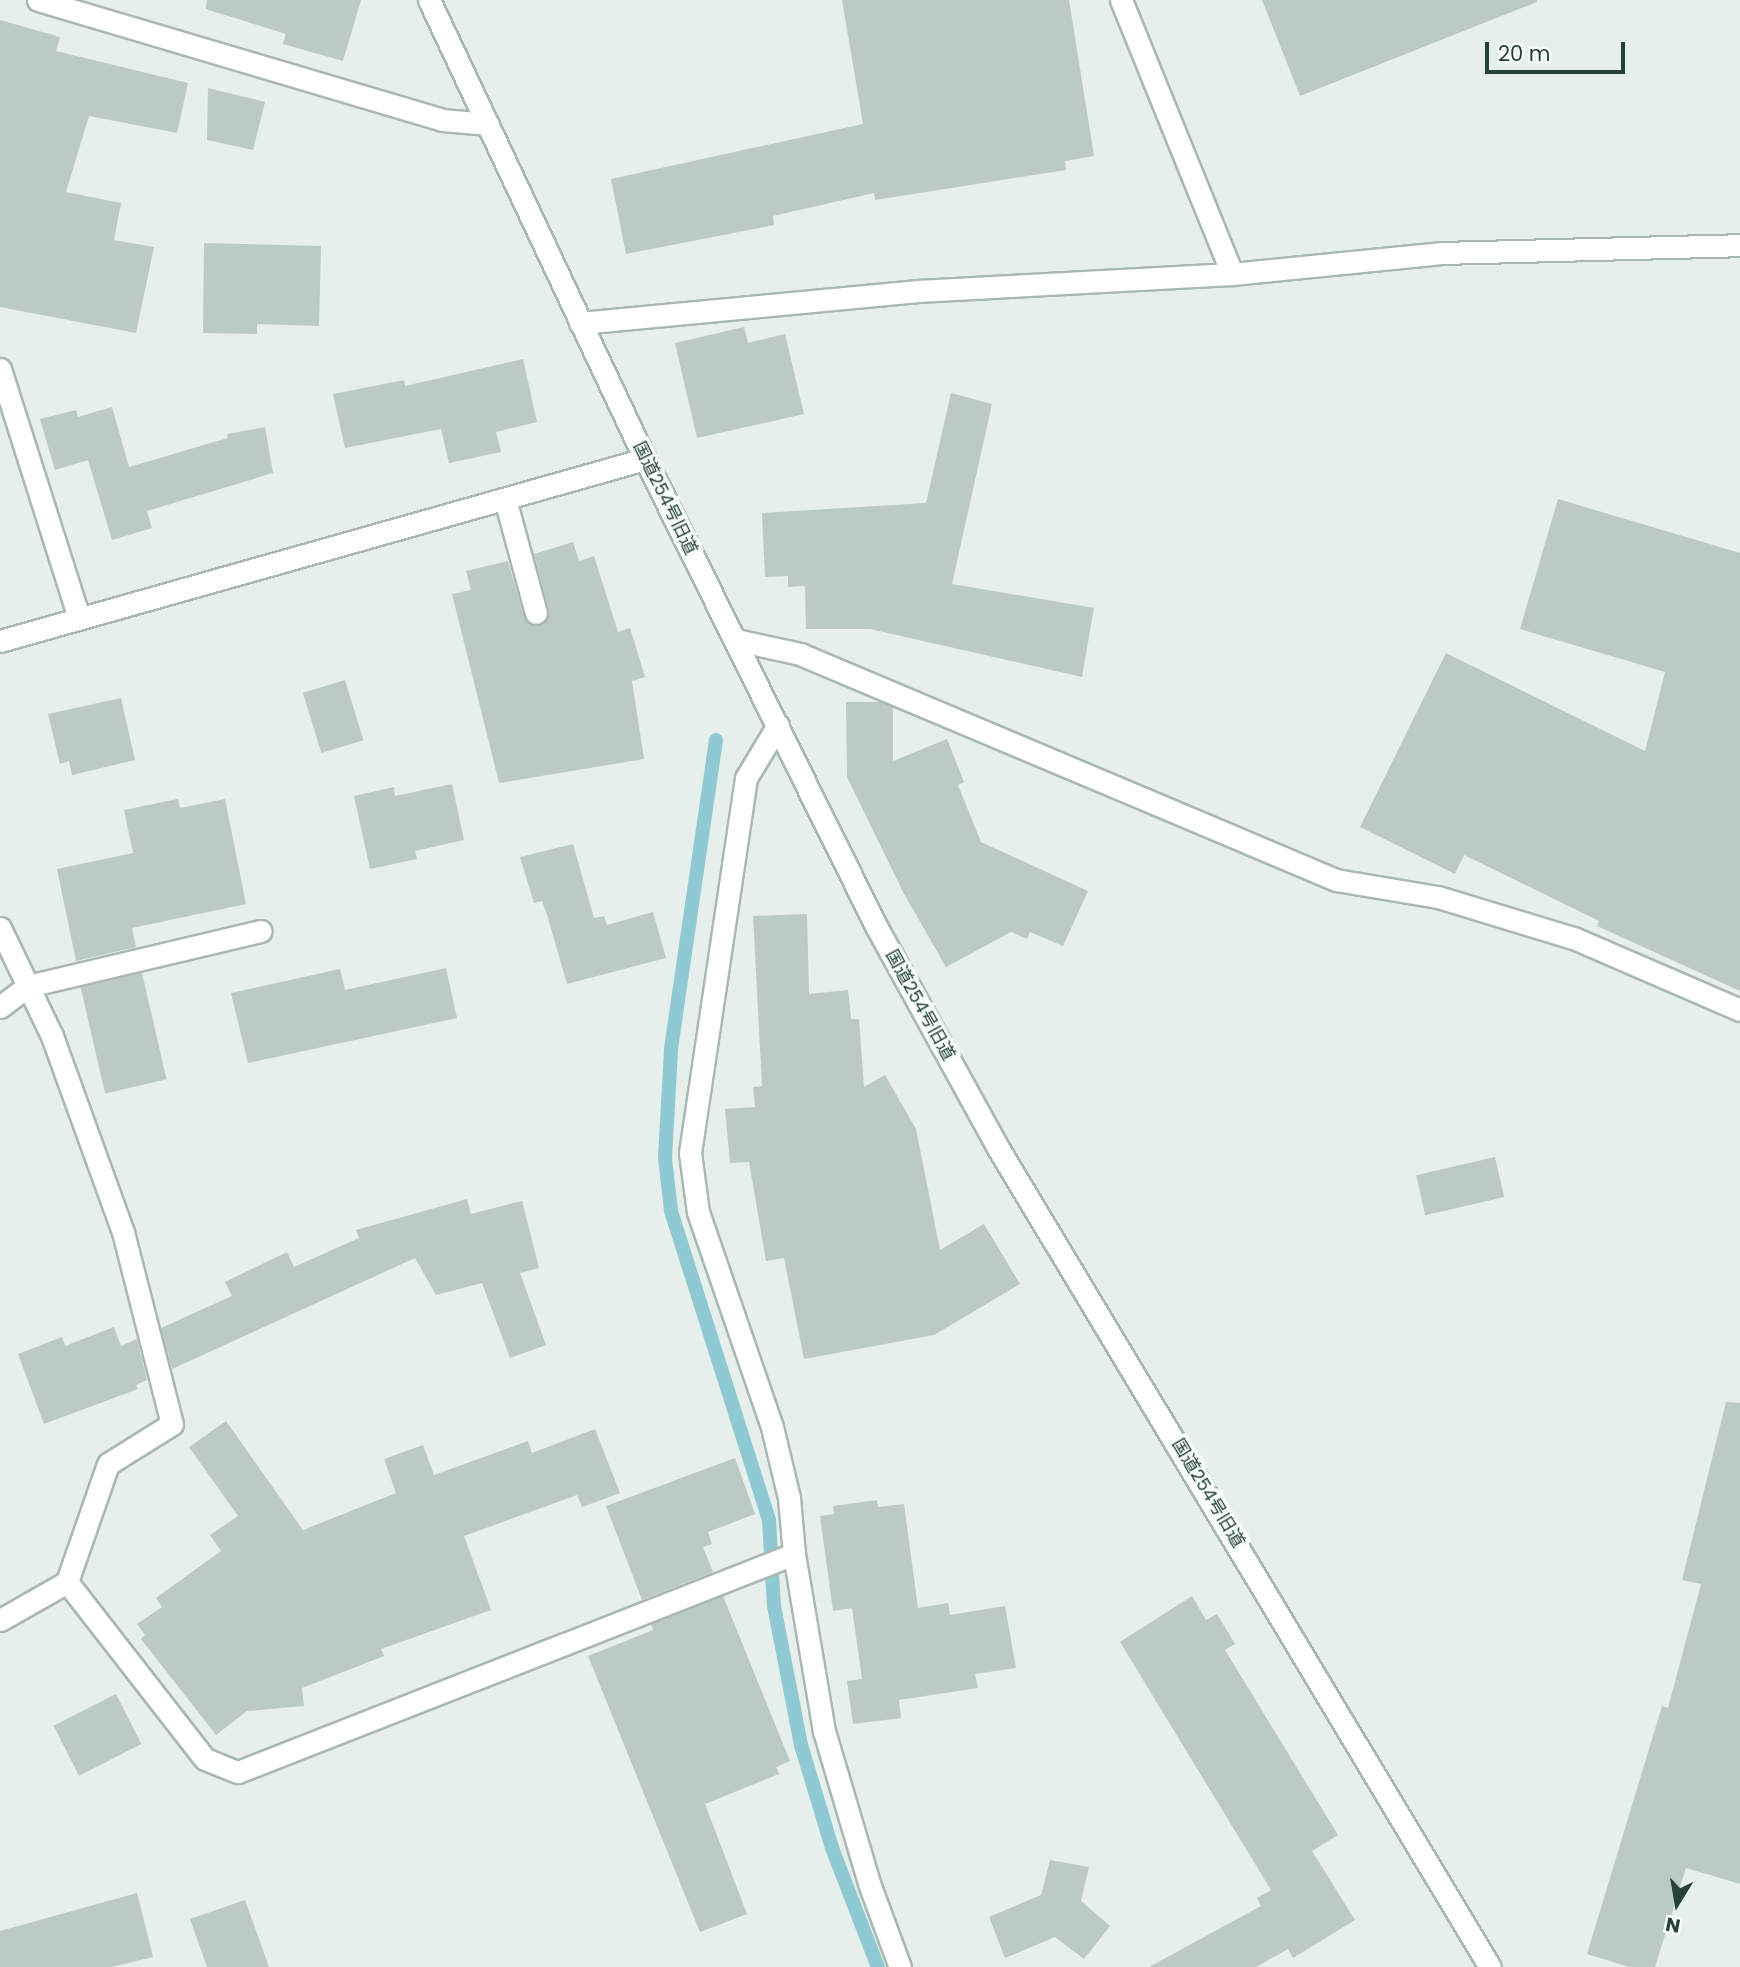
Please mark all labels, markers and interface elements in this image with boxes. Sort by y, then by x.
scale bar [1488,28,1628,72]
text: 20 m [1498,39,1551,68]
street label: 国道254号旧道 [628,438,702,558]
street label: 国道254号旧道 [881,946,959,1064]
street label: 国道254号旧道 [1167,1435,1249,1551]
north arrow [1642,1869,1712,1939]
text: N [1663,1910,1682,1940]

